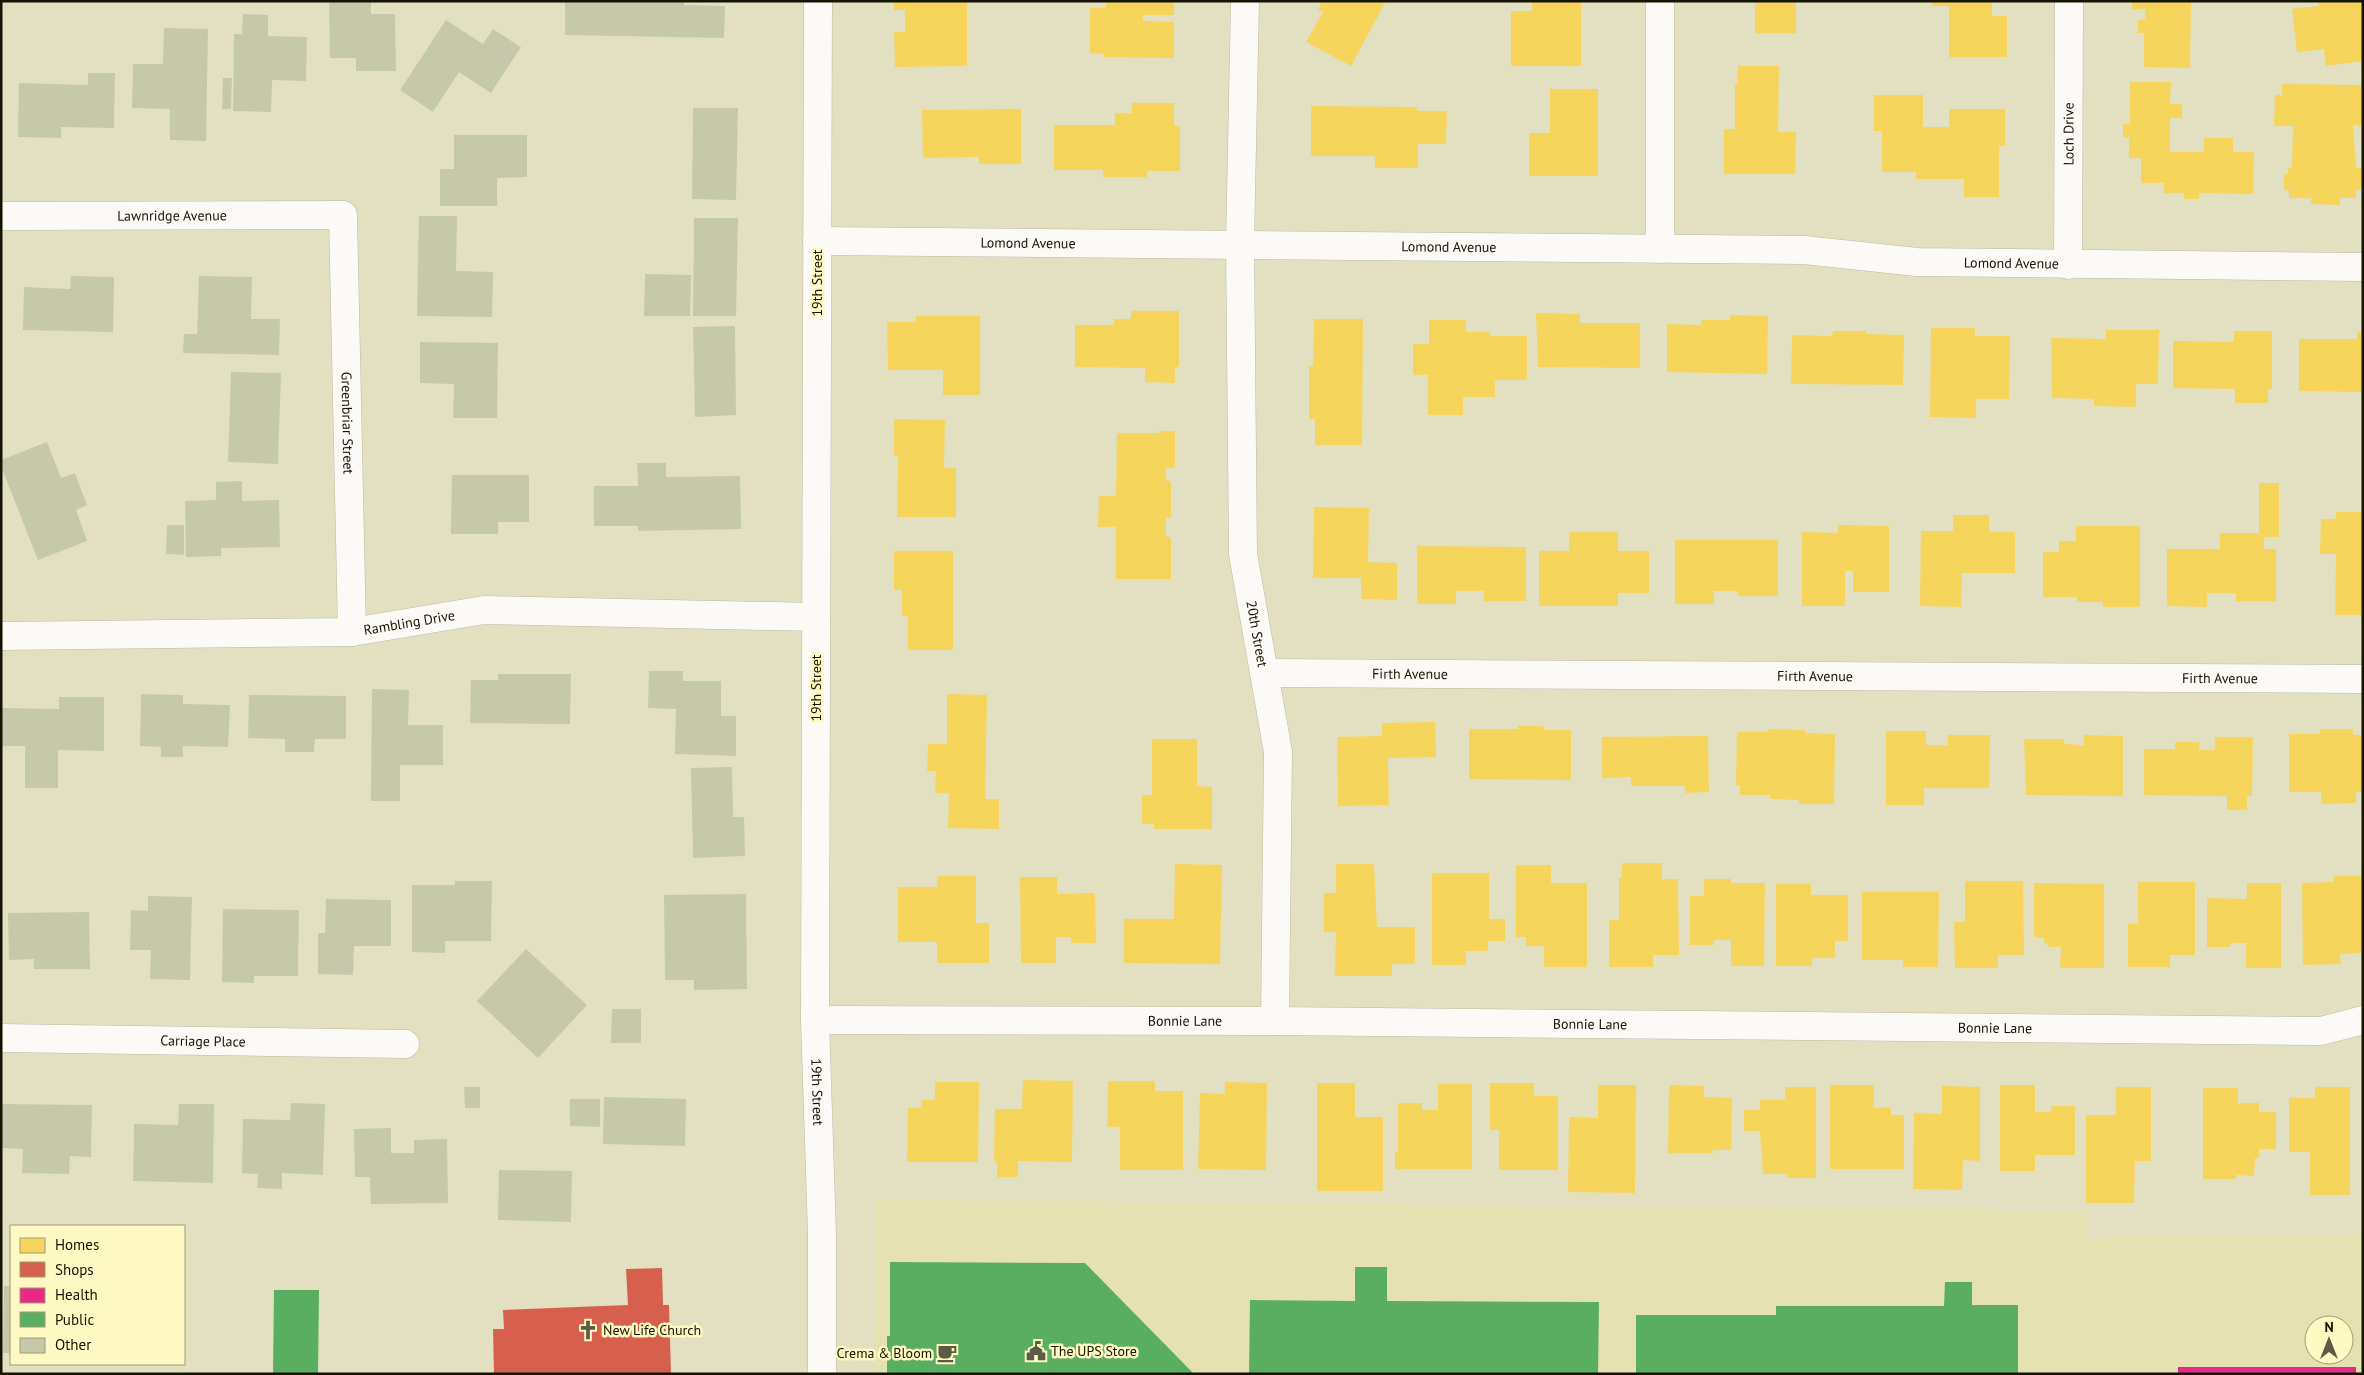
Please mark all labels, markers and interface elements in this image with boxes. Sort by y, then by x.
street label: Loch Drive [2059,102,2078,166]
street label: Lawnridge Avenue [117,206,227,225]
street label: Lomond Avenue [980,233,1076,252]
street label: Lomond Avenue [1401,237,1497,256]
street label: 19th Street [808,249,826,317]
street label: Lomond Avenue [1964,254,2059,273]
street label: Greenbriar Street [337,372,358,475]
street label: 20th Street [1242,599,1272,669]
street label: Rambling Drive [362,606,456,639]
street label: 19th Street [807,654,825,722]
street label: Firth Avenue [1372,665,1448,683]
street label: Firth Avenue [1777,667,1853,685]
street label: Firth Avenue [2182,669,2258,687]
street label: Bonnie Lane [1148,1012,1222,1030]
street label: Bonnie Lane [1553,1015,1627,1033]
street label: Bonnie Lane [1958,1019,2032,1037]
street label: Carriage Place [160,1031,246,1051]
street label: 19th Street [807,1058,827,1126]
legend [10,1225,185,1365]
text: Homes [55,1235,99,1254]
text: Shops [55,1260,94,1279]
text: Health [55,1285,98,1304]
text: Public [55,1310,94,1329]
north arrow [2304,1315,2354,1365]
text: N [2324,1318,2334,1336]
church icon: New Life Church [577,1319,599,1341]
place label: New Life Church [603,1321,701,1339]
text: Other [55,1335,91,1354]
public building icon: The UPS Store [1025,1340,1047,1362]
cafe icon: Crema & Bloom [936,1342,958,1364]
place label: The UPS Store [1051,1342,1137,1360]
place label: Crema & Bloom [837,1344,932,1362]

